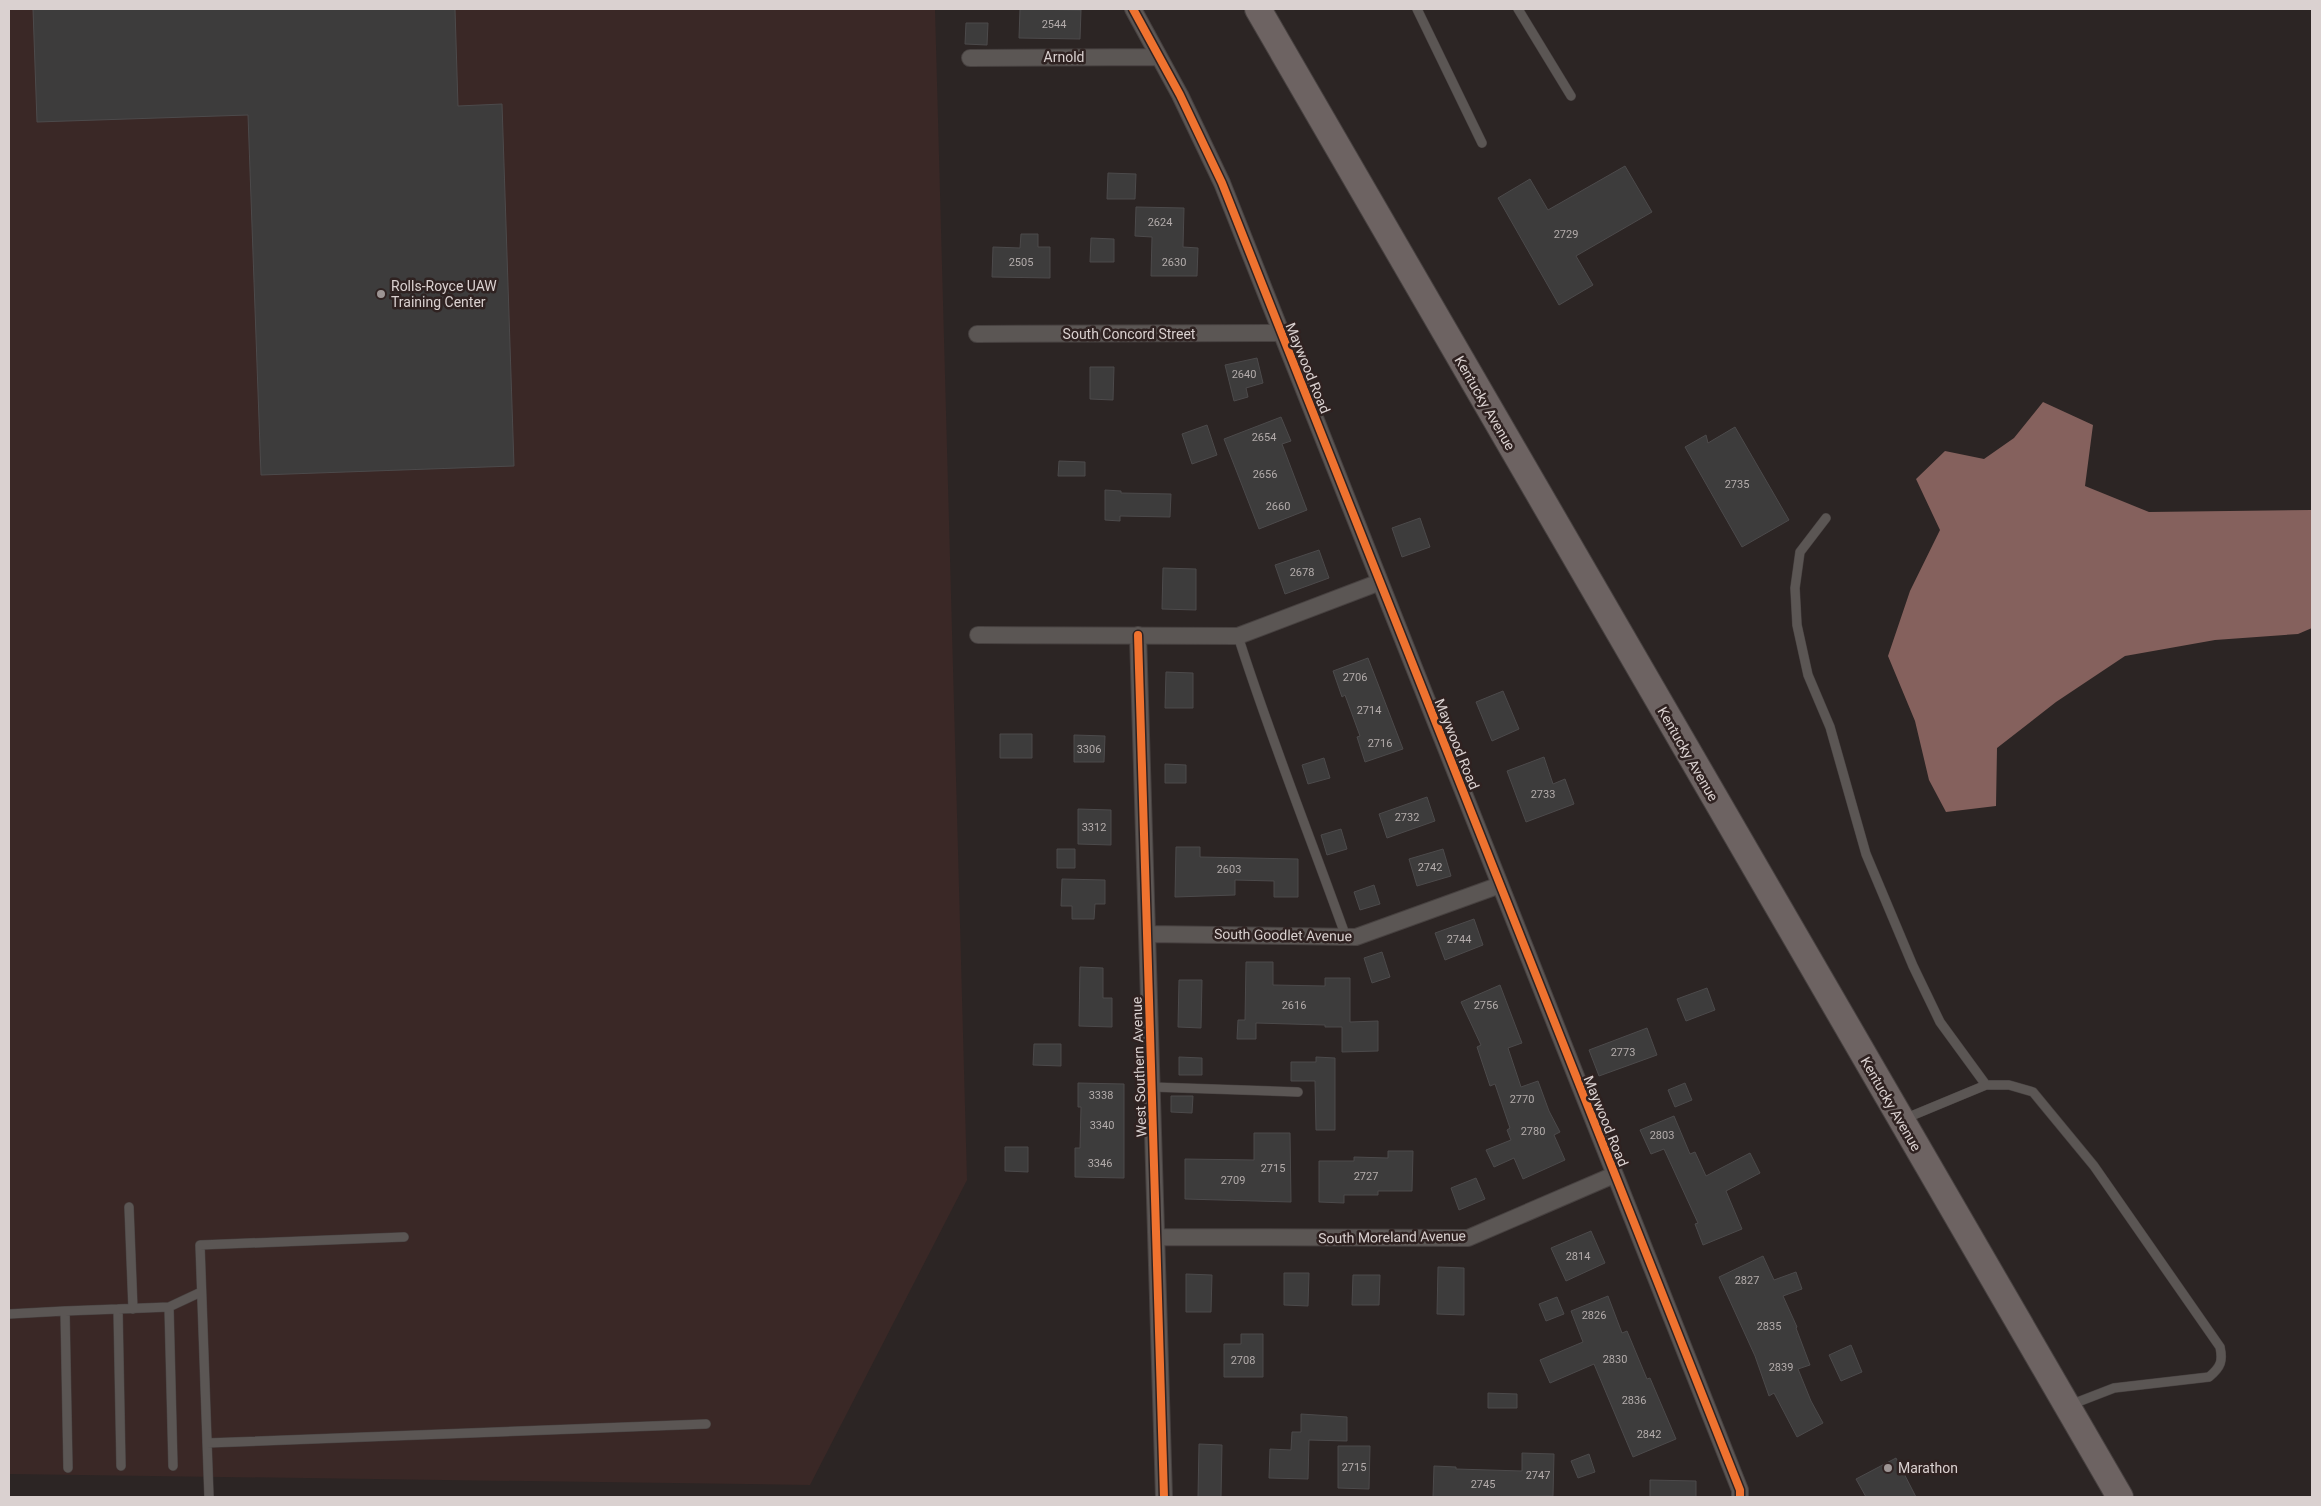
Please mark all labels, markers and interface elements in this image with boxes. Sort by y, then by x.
house number: 2544 [1042,18,1066,31]
street label: Arnold [1044,49,1084,65]
house number: 2624 [1148,216,1172,229]
house number: 2729 [1554,228,1578,241]
house number: 2505 [1009,256,1033,269]
house number: 2630 [1162,256,1186,269]
place label: Rolls-Royce UAW Training Center [391,278,497,310]
marker: Rolls-Royce UAW Training Center [375,288,387,300]
street label: Maywood Road [1283,320,1333,416]
street label: South Concord Street [1063,326,1196,342]
street label: Kentucky Avenue [1451,353,1519,453]
house number: 2640 [1232,368,1256,381]
house number: 2654 [1252,431,1276,444]
house number: 2656 [1253,468,1277,481]
house number: 2735 [1725,478,1749,491]
house number: 2660 [1266,500,1290,513]
house number: 2678 [1290,566,1314,579]
house number: 2706 [1343,671,1367,684]
street label: Maywood Road [1432,696,1482,792]
house number: 2714 [1357,704,1381,717]
street label: Kentucky Avenue [1654,704,1722,804]
house number: 2716 [1368,737,1392,750]
house number: 3306 [1077,743,1101,756]
house number: 2733 [1531,788,1555,801]
house number: 2732 [1395,811,1419,824]
house number: 3312 [1082,821,1106,834]
house number: 2742 [1418,861,1442,874]
house number: 2603 [1217,863,1241,876]
street label: South Goodlet Avenue [1214,926,1352,944]
house number: 2744 [1447,933,1471,946]
street label: West Southern Avenue [1129,997,1149,1137]
house number: 2616 [1282,999,1306,1012]
house number: 2756 [1474,999,1498,1012]
house number: 2773 [1611,1046,1635,1059]
street label: Kentucky Avenue [1857,1054,1925,1154]
street label: Maywood Road [1581,1073,1631,1169]
house number: 3338 [1089,1089,1113,1102]
house number: 2770 [1510,1093,1534,1106]
house number: 3340 [1090,1119,1114,1132]
house number: 2780 [1521,1125,1545,1138]
house number: 2803 [1650,1129,1674,1142]
house number: 3346 [1088,1157,1112,1170]
house number: 2715 [1261,1162,1285,1175]
house number: 2727 [1354,1170,1378,1183]
house number: 2709 [1221,1174,1245,1187]
street label: South Moreland Avenue [1318,1228,1466,1246]
house number: 2814 [1566,1250,1590,1263]
house number: 2827 [1735,1274,1759,1287]
house number: 2826 [1582,1309,1606,1322]
house number: 2835 [1757,1320,1781,1333]
house number: 2830 [1603,1353,1627,1366]
house number: 2708 [1231,1354,1255,1367]
house number: 2839 [1769,1361,1793,1374]
house number: 2836 [1622,1394,1646,1407]
house number: 2842 [1637,1428,1661,1441]
place label: Marathon [1898,1460,1958,1476]
house number: 2715 [1342,1461,1366,1474]
marker: Marathon [1882,1462,1894,1474]
house number: 2747 [1526,1469,1550,1482]
house number: 2745 [1471,1478,1495,1491]

